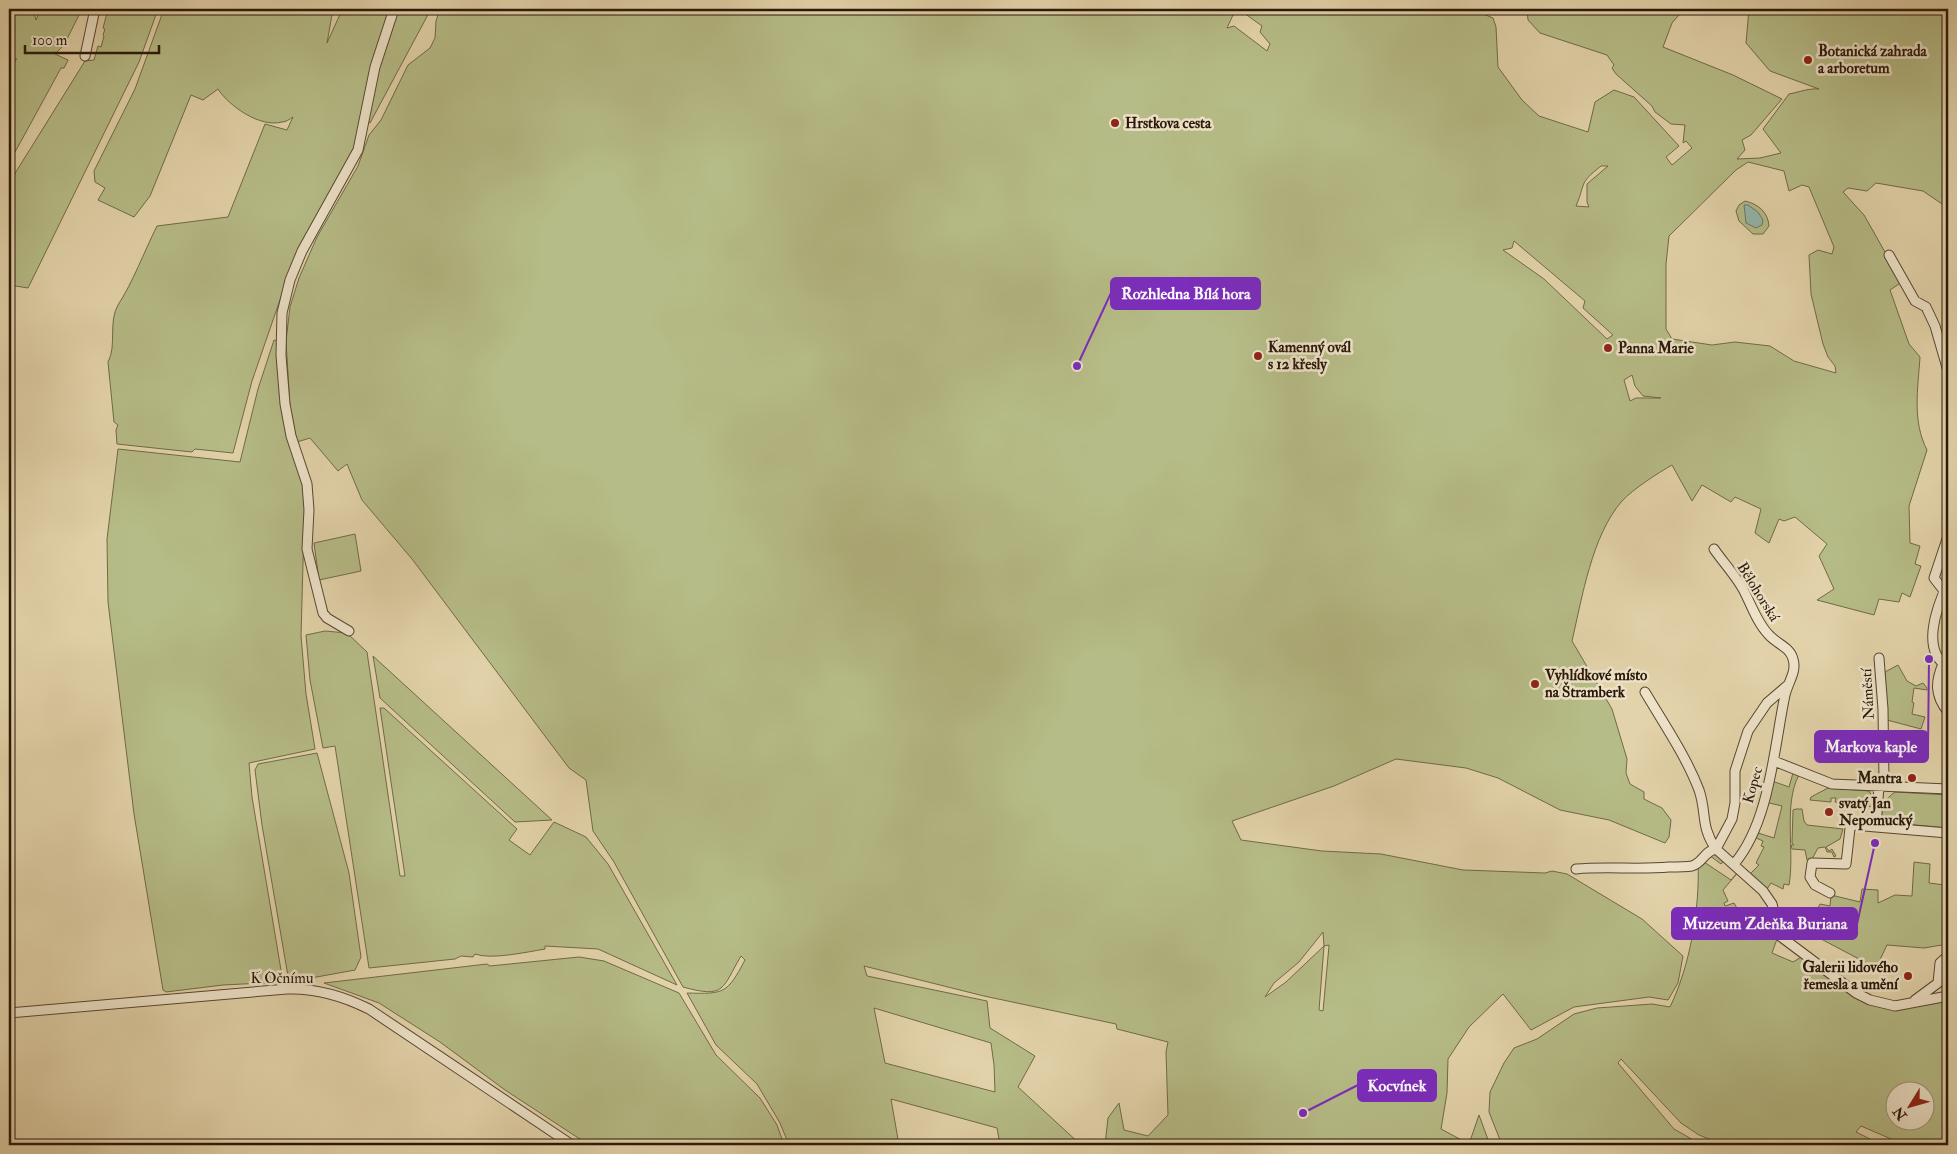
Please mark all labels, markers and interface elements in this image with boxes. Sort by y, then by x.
scale bar [25,22,159,54]
text: 100 m [32,31,68,50]
place label: Botanická zahrada a arboretum [1818,42,1928,78]
marker: Botanická zahrada a arboretum [1802,54,1814,66]
place label: Hrstkova cesta [1125,114,1212,133]
marker: Hrstkova cesta [1109,117,1121,129]
callout: Rozhledna Bílá hora [1111,278,1260,309]
text: Rozhledna Bílá hora [1121,284,1251,304]
place label: Kamenný ovál s 12 křesly [1268,338,1351,375]
place label: Panna Marie [1618,339,1694,358]
marker: Panna Marie [1602,342,1614,354]
marker: Kamenný ovál s 12 křesly [1252,350,1264,362]
street label: Bělohorská [1732,559,1784,626]
place label: Vyhlídkové místo na Štramberk [1544,666,1648,702]
street label: Náměstí [1857,667,1879,720]
marker: Vyhlídkové místo na Štramberk [1529,678,1541,690]
callout: Markova kaple [1815,731,1928,762]
text: Markova kaple [1824,737,1918,758]
street label: Kopec [1739,764,1768,806]
place label: Mantra [1856,769,1903,788]
marker: Mantra [1906,772,1918,784]
place label: svatý Jan Nepomucký [1838,794,1914,831]
marker: svatý Jan Nepomucký [1823,806,1835,818]
callout: Muzeum Zdeňka Buriana [1672,908,1857,939]
text: Muzeum Zdeňka Buriana [1682,914,1848,934]
place label: Galerii lidového řemesla a umění [1802,958,1900,994]
street label: K Očnímu [251,969,314,988]
marker: Galerii lidového řemesla a umění [1902,970,1914,982]
callout: Kocvínek [1358,1070,1436,1101]
text: Kocvínek [1368,1076,1427,1096]
north arrow [1884,1082,1934,1132]
text: N [1889,1103,1911,1124]

